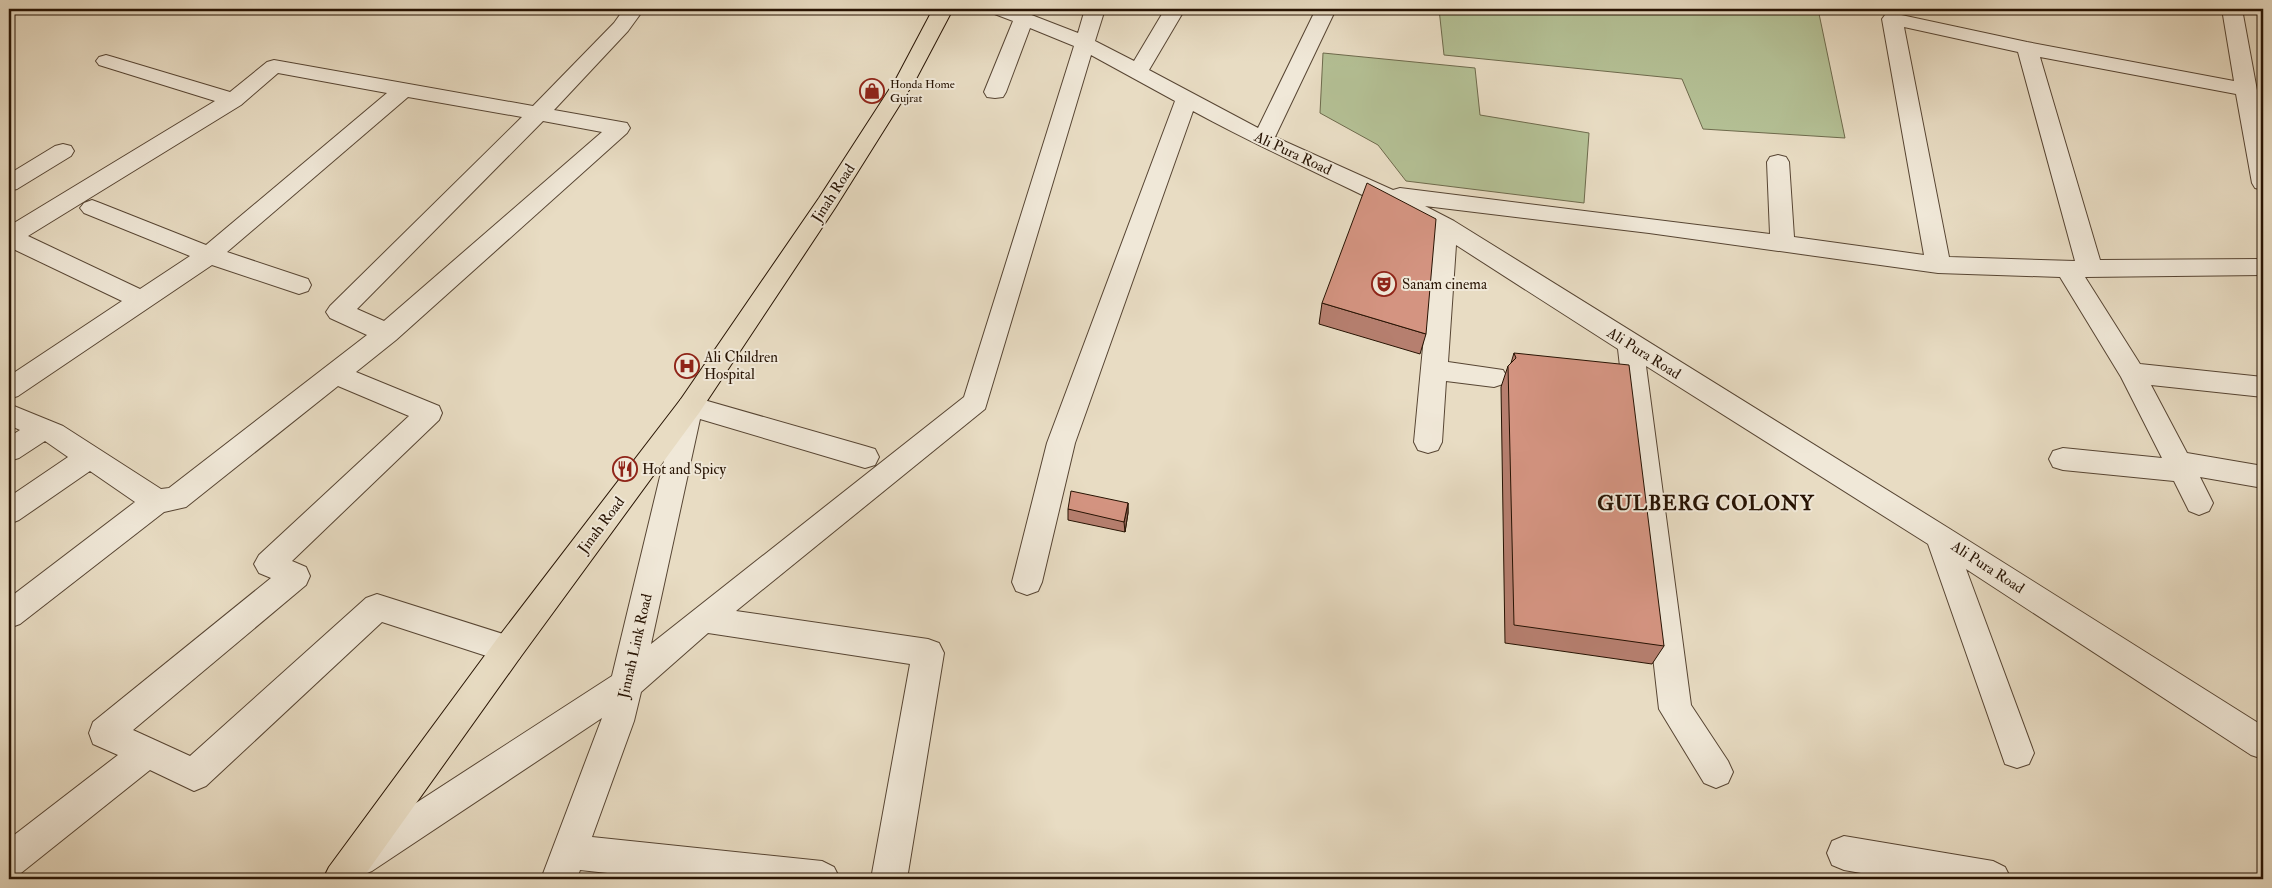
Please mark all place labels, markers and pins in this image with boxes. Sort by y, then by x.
place label: Honda Home Gujrat [890,77,955,106]
shop icon: Honda Home Gujrat [859,78,885,104]
theatre icon: Sanam cinema [1371,271,1397,297]
place label: Sanam cinema [1402,275,1488,294]
place label: Ali Children Hospital [703,348,778,385]
hospital icon: Ali Children Hospital [674,353,700,379]
restaurant icon: Hot and Spicy [612,456,638,482]
place label: Hot and Spicy [642,460,727,480]

